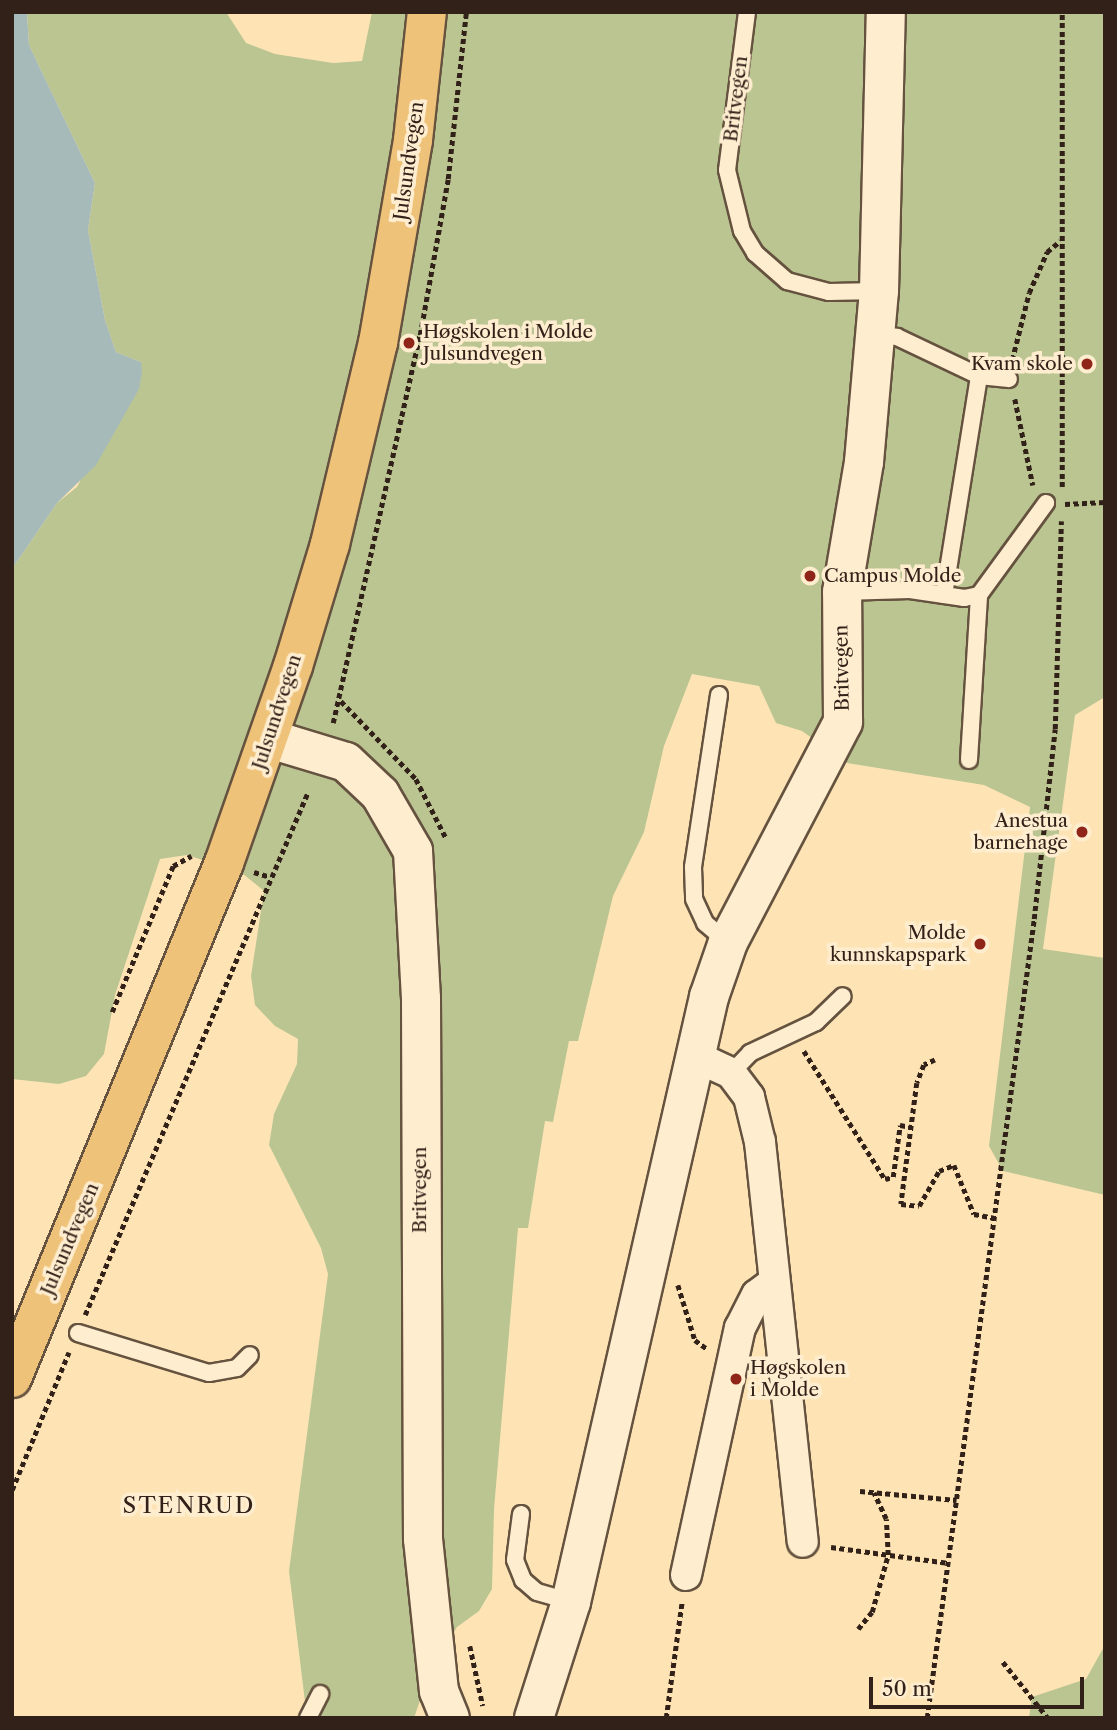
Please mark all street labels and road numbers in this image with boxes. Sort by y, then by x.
street label: Britvegen [719,55,753,143]
street label: Julsundvegen [389,100,429,222]
street label: Britvegen [830,625,854,711]
street label: Julsundvegen [248,651,306,773]
street label: Britvegen [409,1147,431,1233]
street label: Julsundvegen [36,1179,104,1299]

